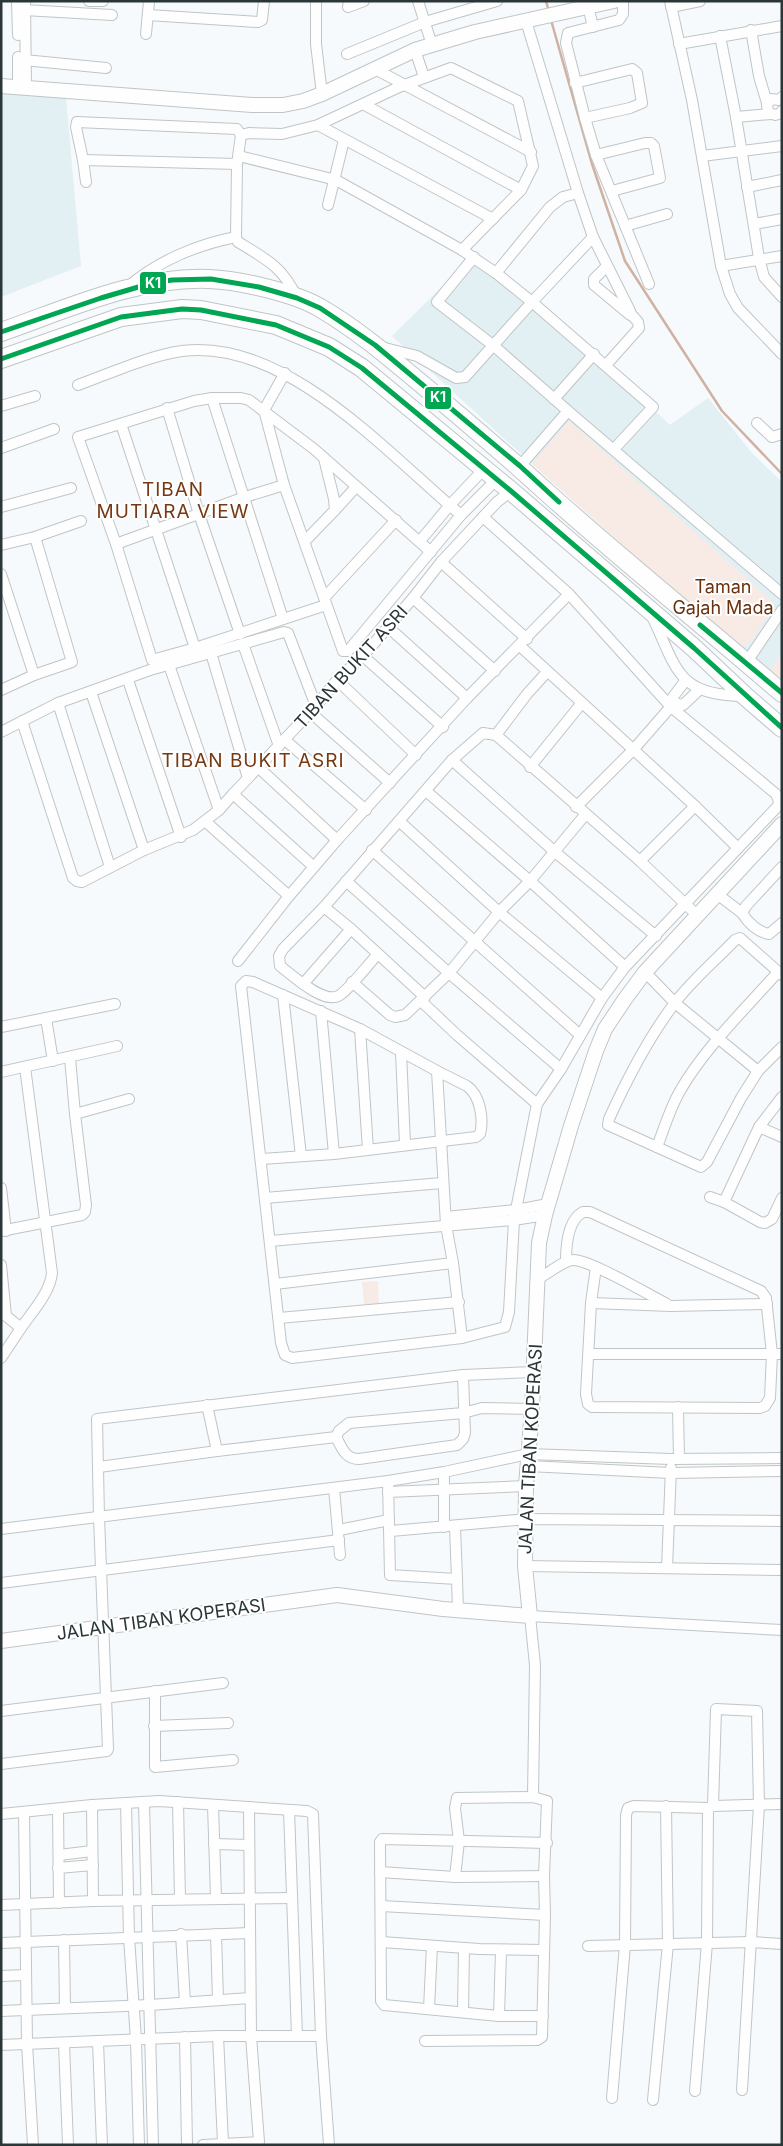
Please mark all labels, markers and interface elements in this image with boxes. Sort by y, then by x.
line badge: K1 [139,271,167,295]
text: K1 [145,274,161,291]
line badge: K1 [424,386,452,410]
text: K1 [430,388,446,405]
district label: TIBAN MUTIARA VIEW [97,478,249,523]
park label: Taman Gajah Mada [672,576,774,618]
street label: TIBAN BUKIT ASRI [290,601,412,733]
district label: TIBAN BUKIT ASRI [161,749,345,772]
street label: JALAN TIBAN KOPERASI [514,1343,546,1555]
street label: JALAN TIBAN KOPERASI [55,1594,267,1644]

